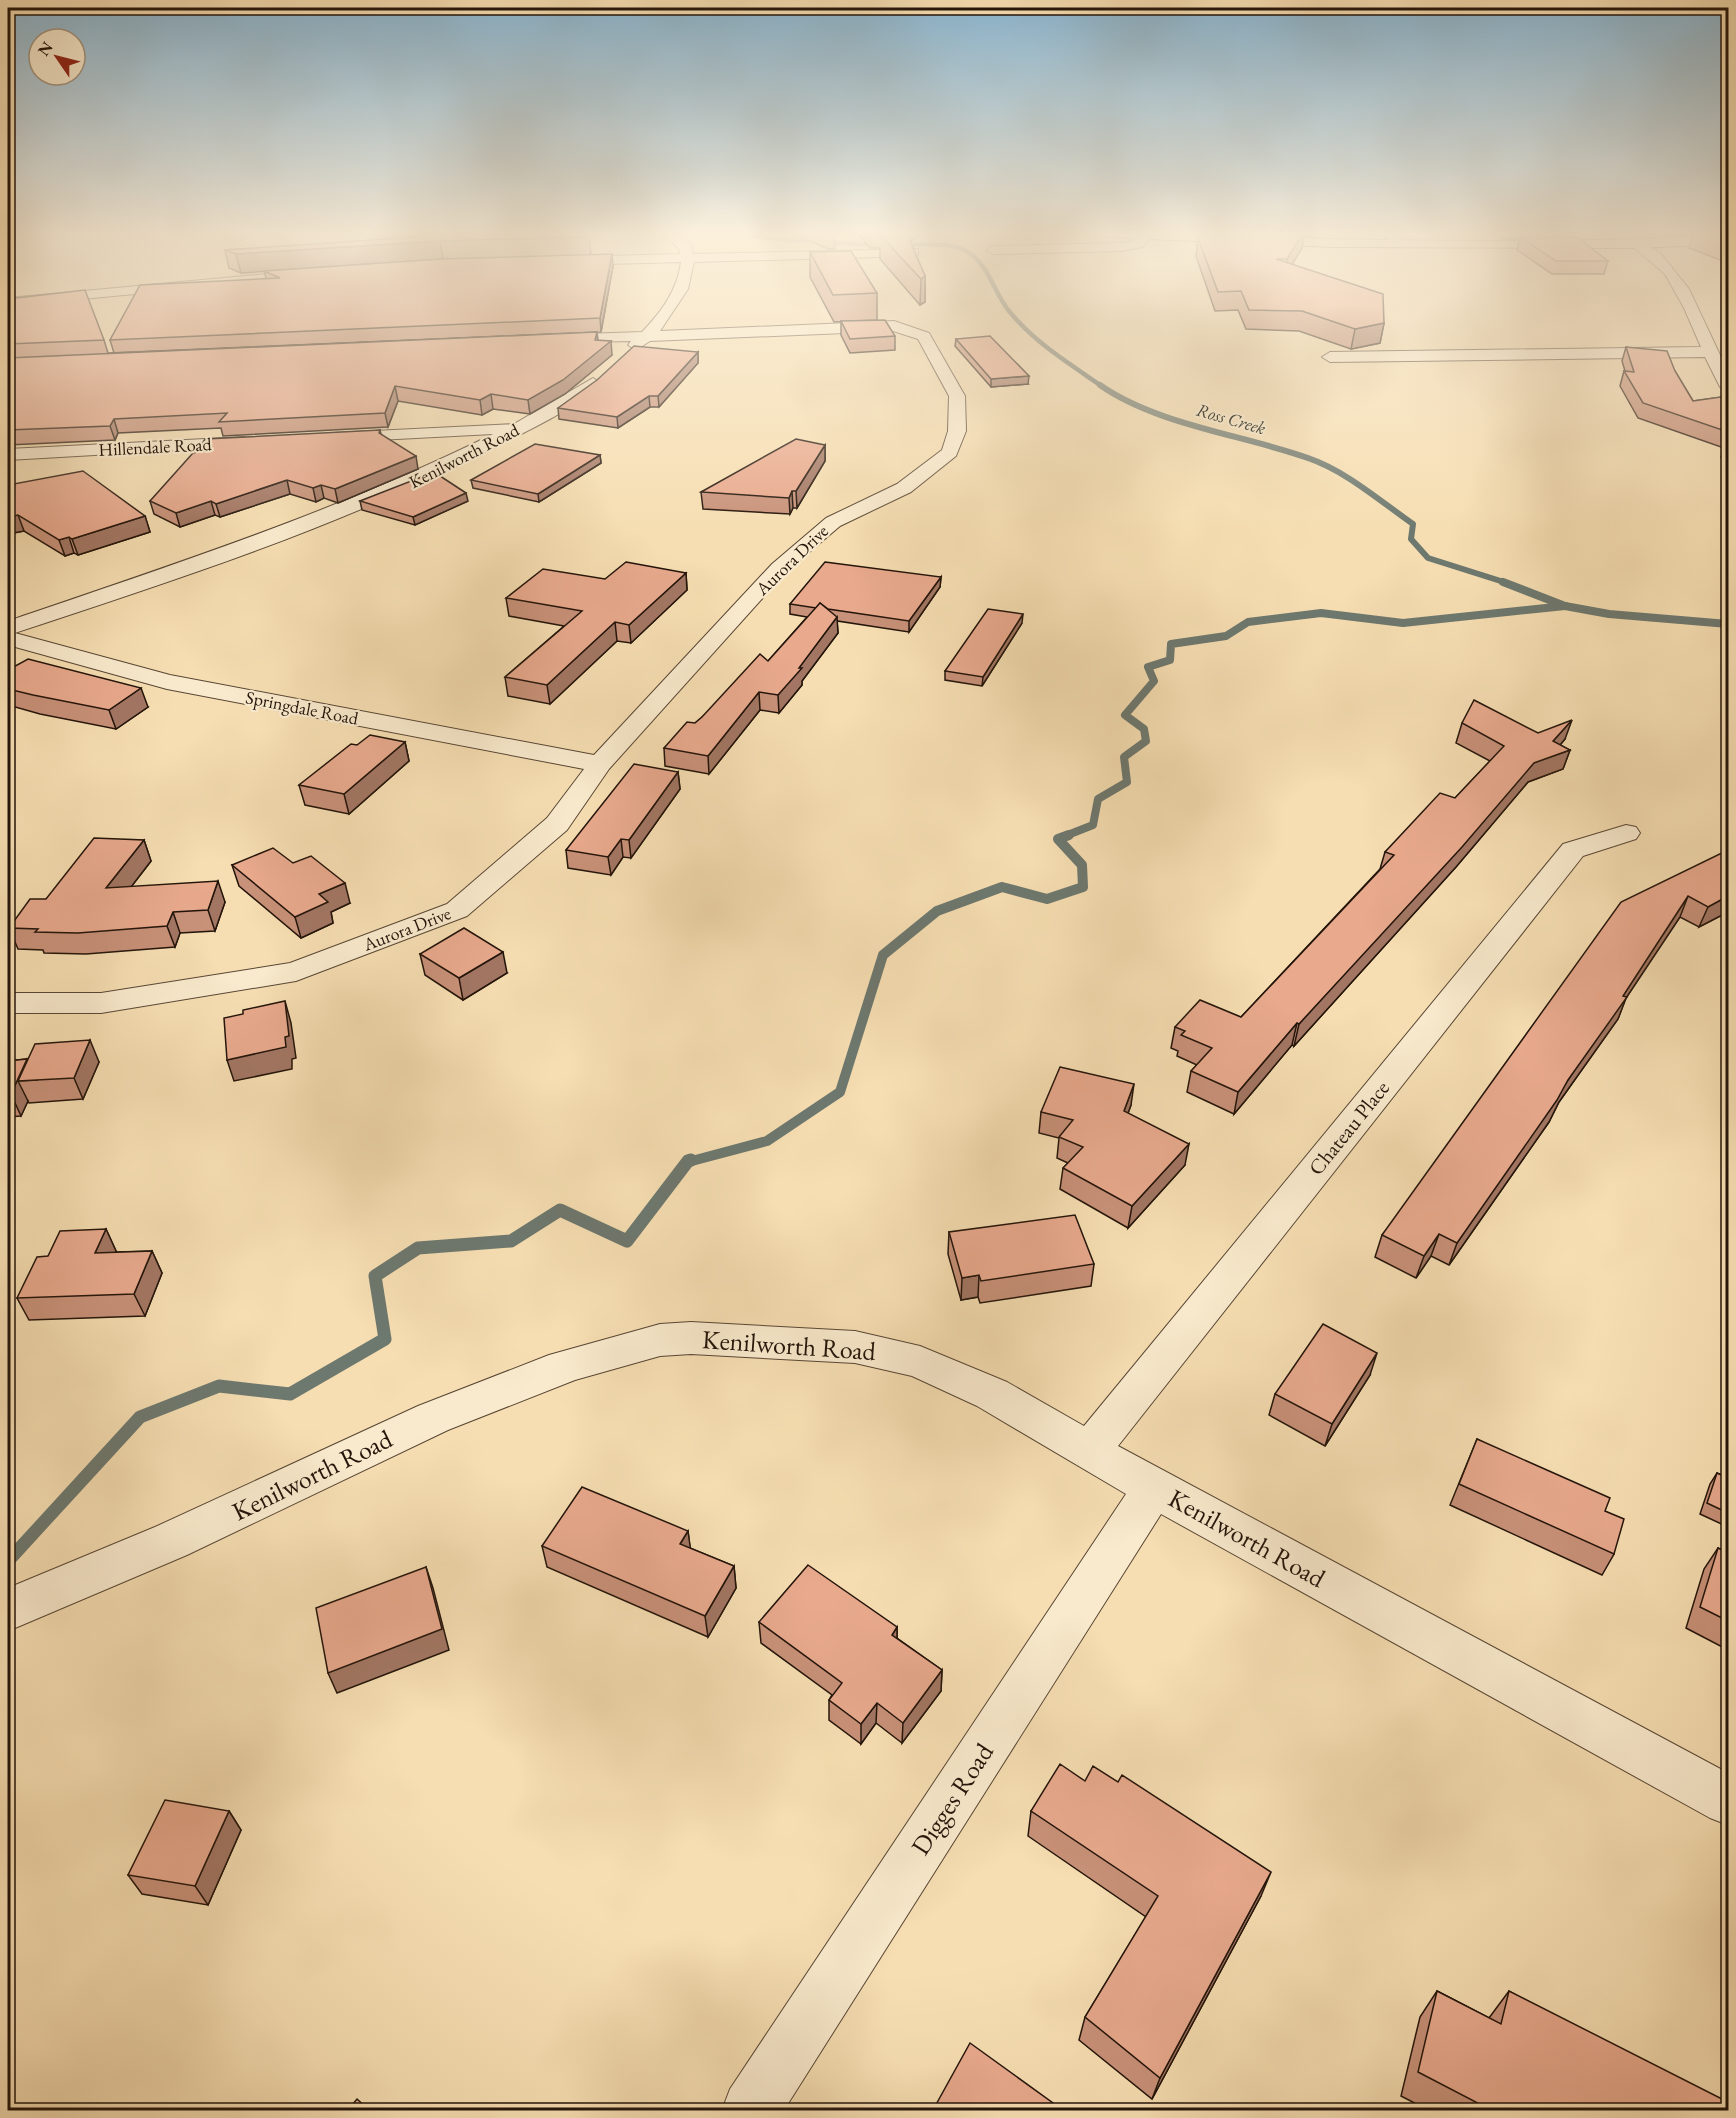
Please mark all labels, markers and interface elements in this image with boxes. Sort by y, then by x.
north arrow [27,27,87,87]
text: N [33,37,57,60]
water label: Ross Creek [1194,398,1268,439]
street label: Kenilworth Road [405,418,523,493]
street label: Hillendale Road [98,432,213,461]
street label: Aurora Drive [750,519,833,601]
street label: Springdale Road [244,685,361,730]
street label: Aurora Drive [359,901,454,956]
street label: Chateau Place [1302,1075,1395,1180]
street label: Kenilworth Road [701,1322,878,1368]
street label: Kenilworth Road [226,1421,398,1528]
street label: Kenilworth Road [1163,1481,1332,1595]
street label: Digges Road [903,1736,1001,1861]

